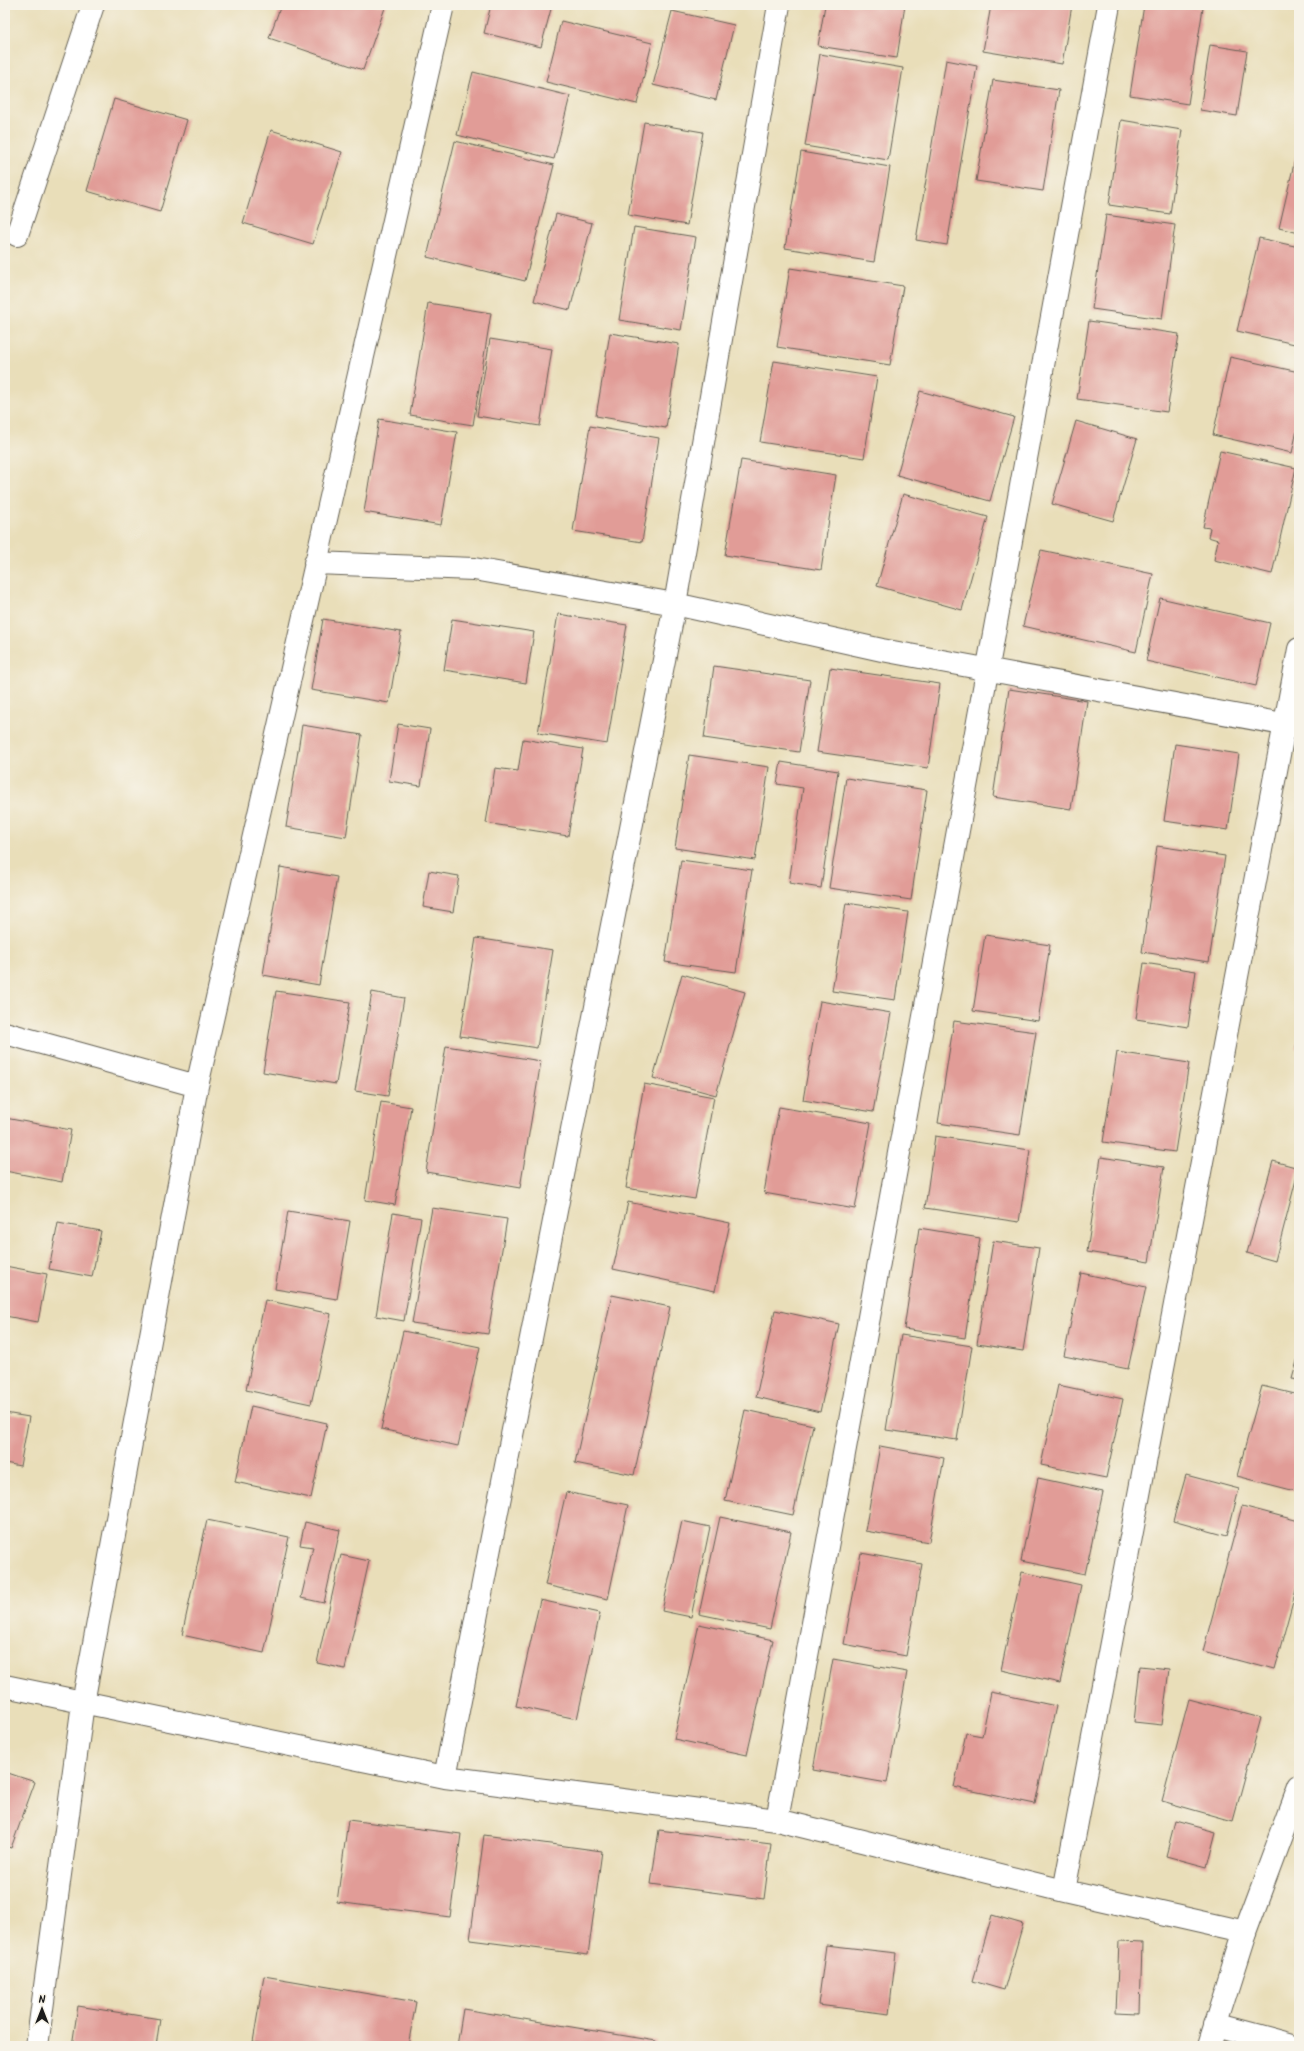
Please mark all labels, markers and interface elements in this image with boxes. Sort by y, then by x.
north arrow [22,1989,62,2029]
text: N [39,1991,46,2009]

